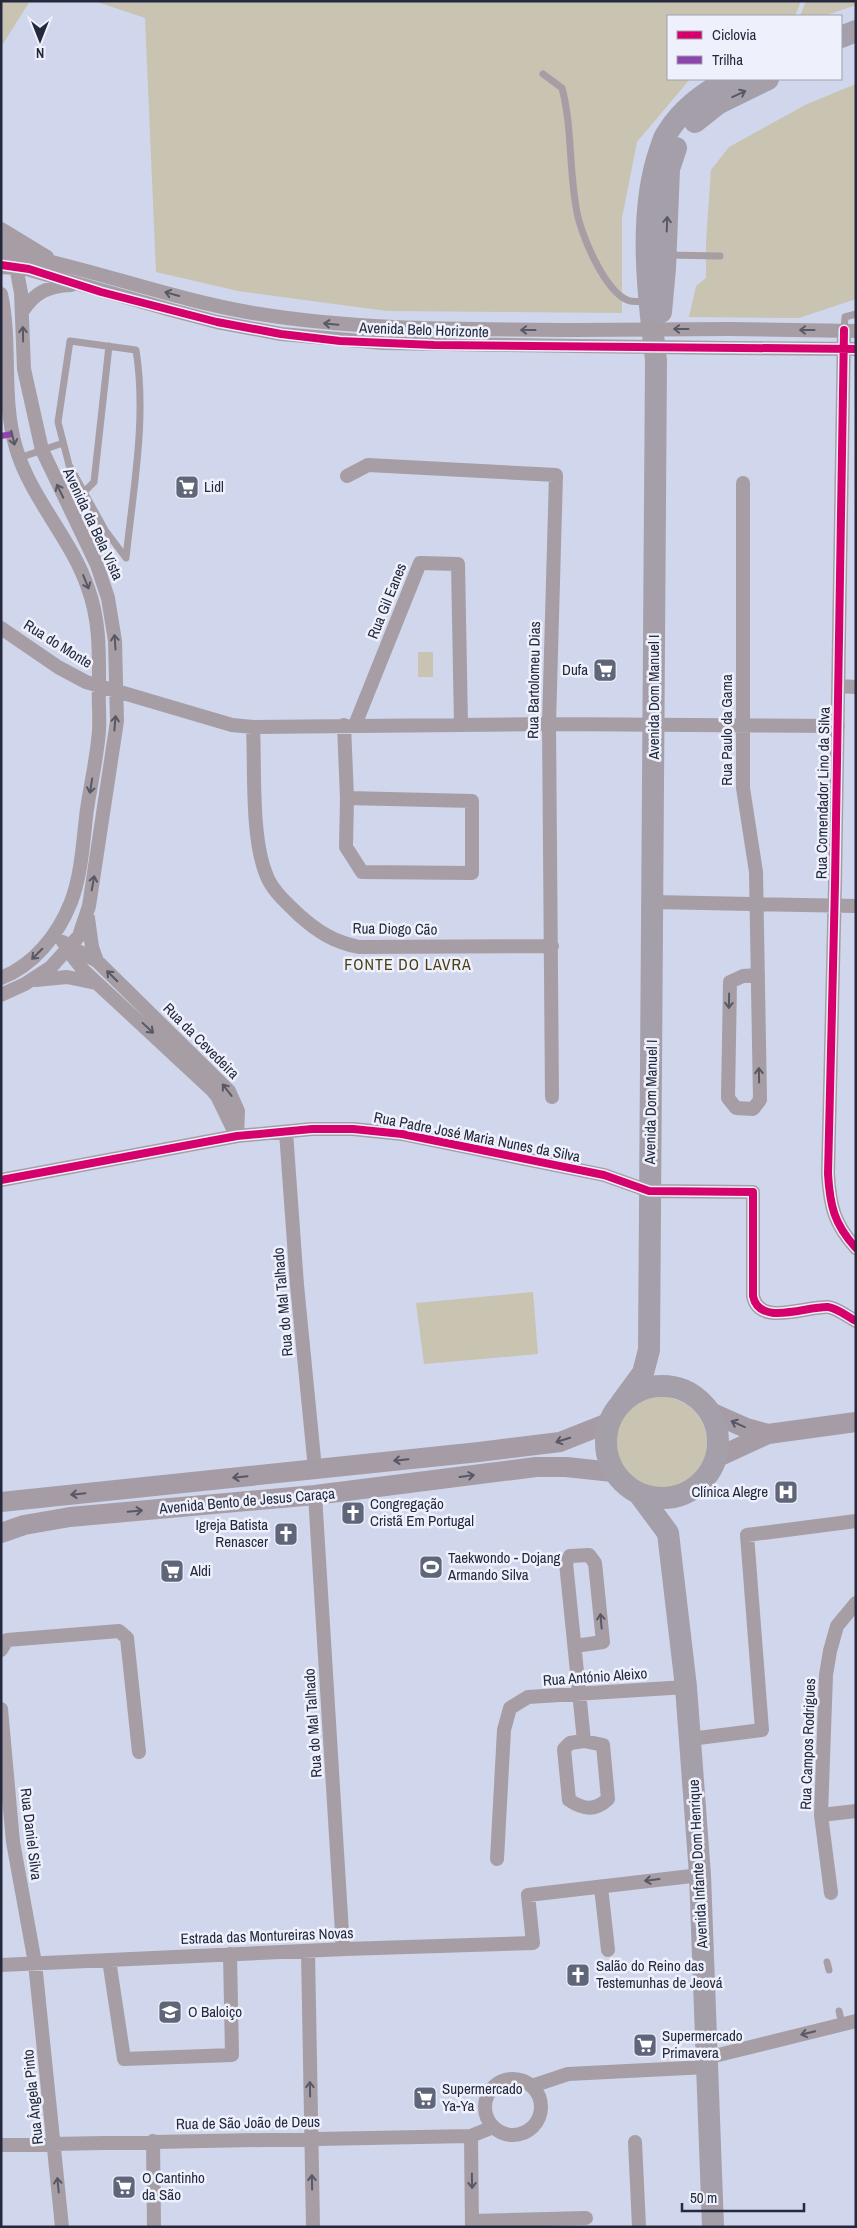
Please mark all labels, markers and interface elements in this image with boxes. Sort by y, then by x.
north arrow [15,15,65,65]
legend [667,15,842,80]
text: Ciclovia [712,24,757,45]
text: N [36,44,44,62]
text: Trilha [712,49,743,70]
one-way arrow [731,88,746,98]
one-way arrow [662,216,672,232]
one-way arrow [164,289,180,298]
street label: Avenida Belo Horizonte [358,317,489,342]
one-way arrow [323,319,339,329]
one-way arrow [673,324,690,334]
one-way arrow [521,325,537,335]
one-way arrow [799,325,816,335]
one-way arrow [18,326,27,342]
one-way arrow [9,429,18,445]
street label: Avenida da Bela Vista [58,463,129,583]
supermarket icon: Lidl [174,474,200,500]
place label: Lidl [204,476,224,497]
one-way arrow [55,483,65,498]
street label: Rua Gil Eanes [362,560,411,642]
one-way arrow [82,574,91,589]
street label: Rua do Monte [20,614,97,673]
street label: Rua Bartolomeu Dias [522,621,545,739]
one-way arrow [111,634,120,650]
street label: Avenida Dom Manuel I [643,635,664,760]
supermarket icon: Dufa [592,657,618,683]
place label: Dufa [562,659,588,680]
street label: Rua Paulo da Gama [716,674,737,786]
street label: Rua Comendador Lino da Silva [810,707,835,879]
one-way arrow [111,715,120,731]
one-way arrow [85,778,95,794]
one-way arrow [88,876,98,892]
street label: Rua Diogo Cão [352,917,438,940]
one-way arrow [31,948,43,960]
district label: FONTE DO LAVRA [344,953,472,975]
one-way arrow [106,970,118,982]
one-way arrow [724,993,734,1009]
street label: Rua da Cevedeira [159,998,244,1083]
one-way arrow [142,1022,154,1034]
street label: Avenida Dom Manuel I [639,1039,662,1166]
one-way arrow [754,1067,764,1084]
one-way arrow [222,1084,233,1097]
street label: Rua Padre José Maria Nunes da Silva [372,1106,582,1167]
street label: Rua do Mal Talhado [267,1246,298,1357]
one-way arrow [731,1419,746,1429]
one-way arrow [555,1435,571,1445]
one-way arrow [394,1455,410,1465]
one-way arrow [459,1471,475,1481]
one-way arrow [232,1472,248,1482]
hospital icon: Clínica Alegre [773,1479,799,1505]
place label: Clínica Alegre [691,1481,768,1502]
street label: Avenida Bento de Jesus Caraça [157,1482,336,1519]
one-way arrow [71,1489,87,1499]
place label: Congregação Cristã Em Portugal [370,1493,474,1531]
church icon: Congregação Cristã Em Portugal [340,1500,366,1526]
one-way arrow [127,1506,143,1516]
place label: Igreja Batista Renascer [196,1514,268,1552]
church icon: Igreja Batista Renascer [273,1521,299,1547]
place label: Taekwondo - Dojang Armando Silva [447,1547,561,1585]
sports icon: Taekwondo - Dojang Armando Silva [418,1554,444,1580]
supermarket icon: Aldi [159,1558,185,1584]
place label: Aldi [189,1560,211,1581]
one-way arrow [596,1613,605,1629]
street label: Rua António Aleixo [542,1662,648,1691]
street label: Rua do Mal Talhado [298,1668,327,1778]
street label: Rua Campos Rodrigues [795,1678,820,1810]
street label: Avenida Infante Dom Henrique [683,1779,712,1950]
street label: Rua Daniel Silva [15,1787,48,1881]
one-way arrow [644,1875,660,1885]
street label: Estrada das Montureiras Novas [180,1922,354,1949]
place label: Salão do Reino das Testemunhas de Jeová [596,1955,723,1993]
church icon: Salão do Reino das Testemunhas de Jeová [565,1962,591,1988]
school or university icon: O Baloiço [157,1999,183,2025]
place label: O Baloiço [188,2001,242,2022]
place label: Supermercado Primavera [662,2025,743,2063]
one-way arrow [801,2029,817,2038]
supermarket icon: Supermercado Primavera [632,2032,658,2058]
street label: Rua Ângela Pinto [17,2048,48,2146]
place label: Supermercado Ya-Ya [442,2078,523,2116]
one-way arrow [305,2081,315,2098]
supermarket icon: Supermercado Ya-Ya [412,2085,438,2111]
street label: Rua de São João de Deus [176,2111,320,2134]
place label: O Cantinho da São [142,2167,205,2205]
one-way arrow [467,2173,476,2189]
supermarket icon: O Cantinho da São [111,2174,137,2200]
one-way arrow [307,2175,317,2191]
one-way arrow [53,2178,63,2194]
scale bar [682,2180,804,2212]
text: 50 m [690,2187,717,2208]

